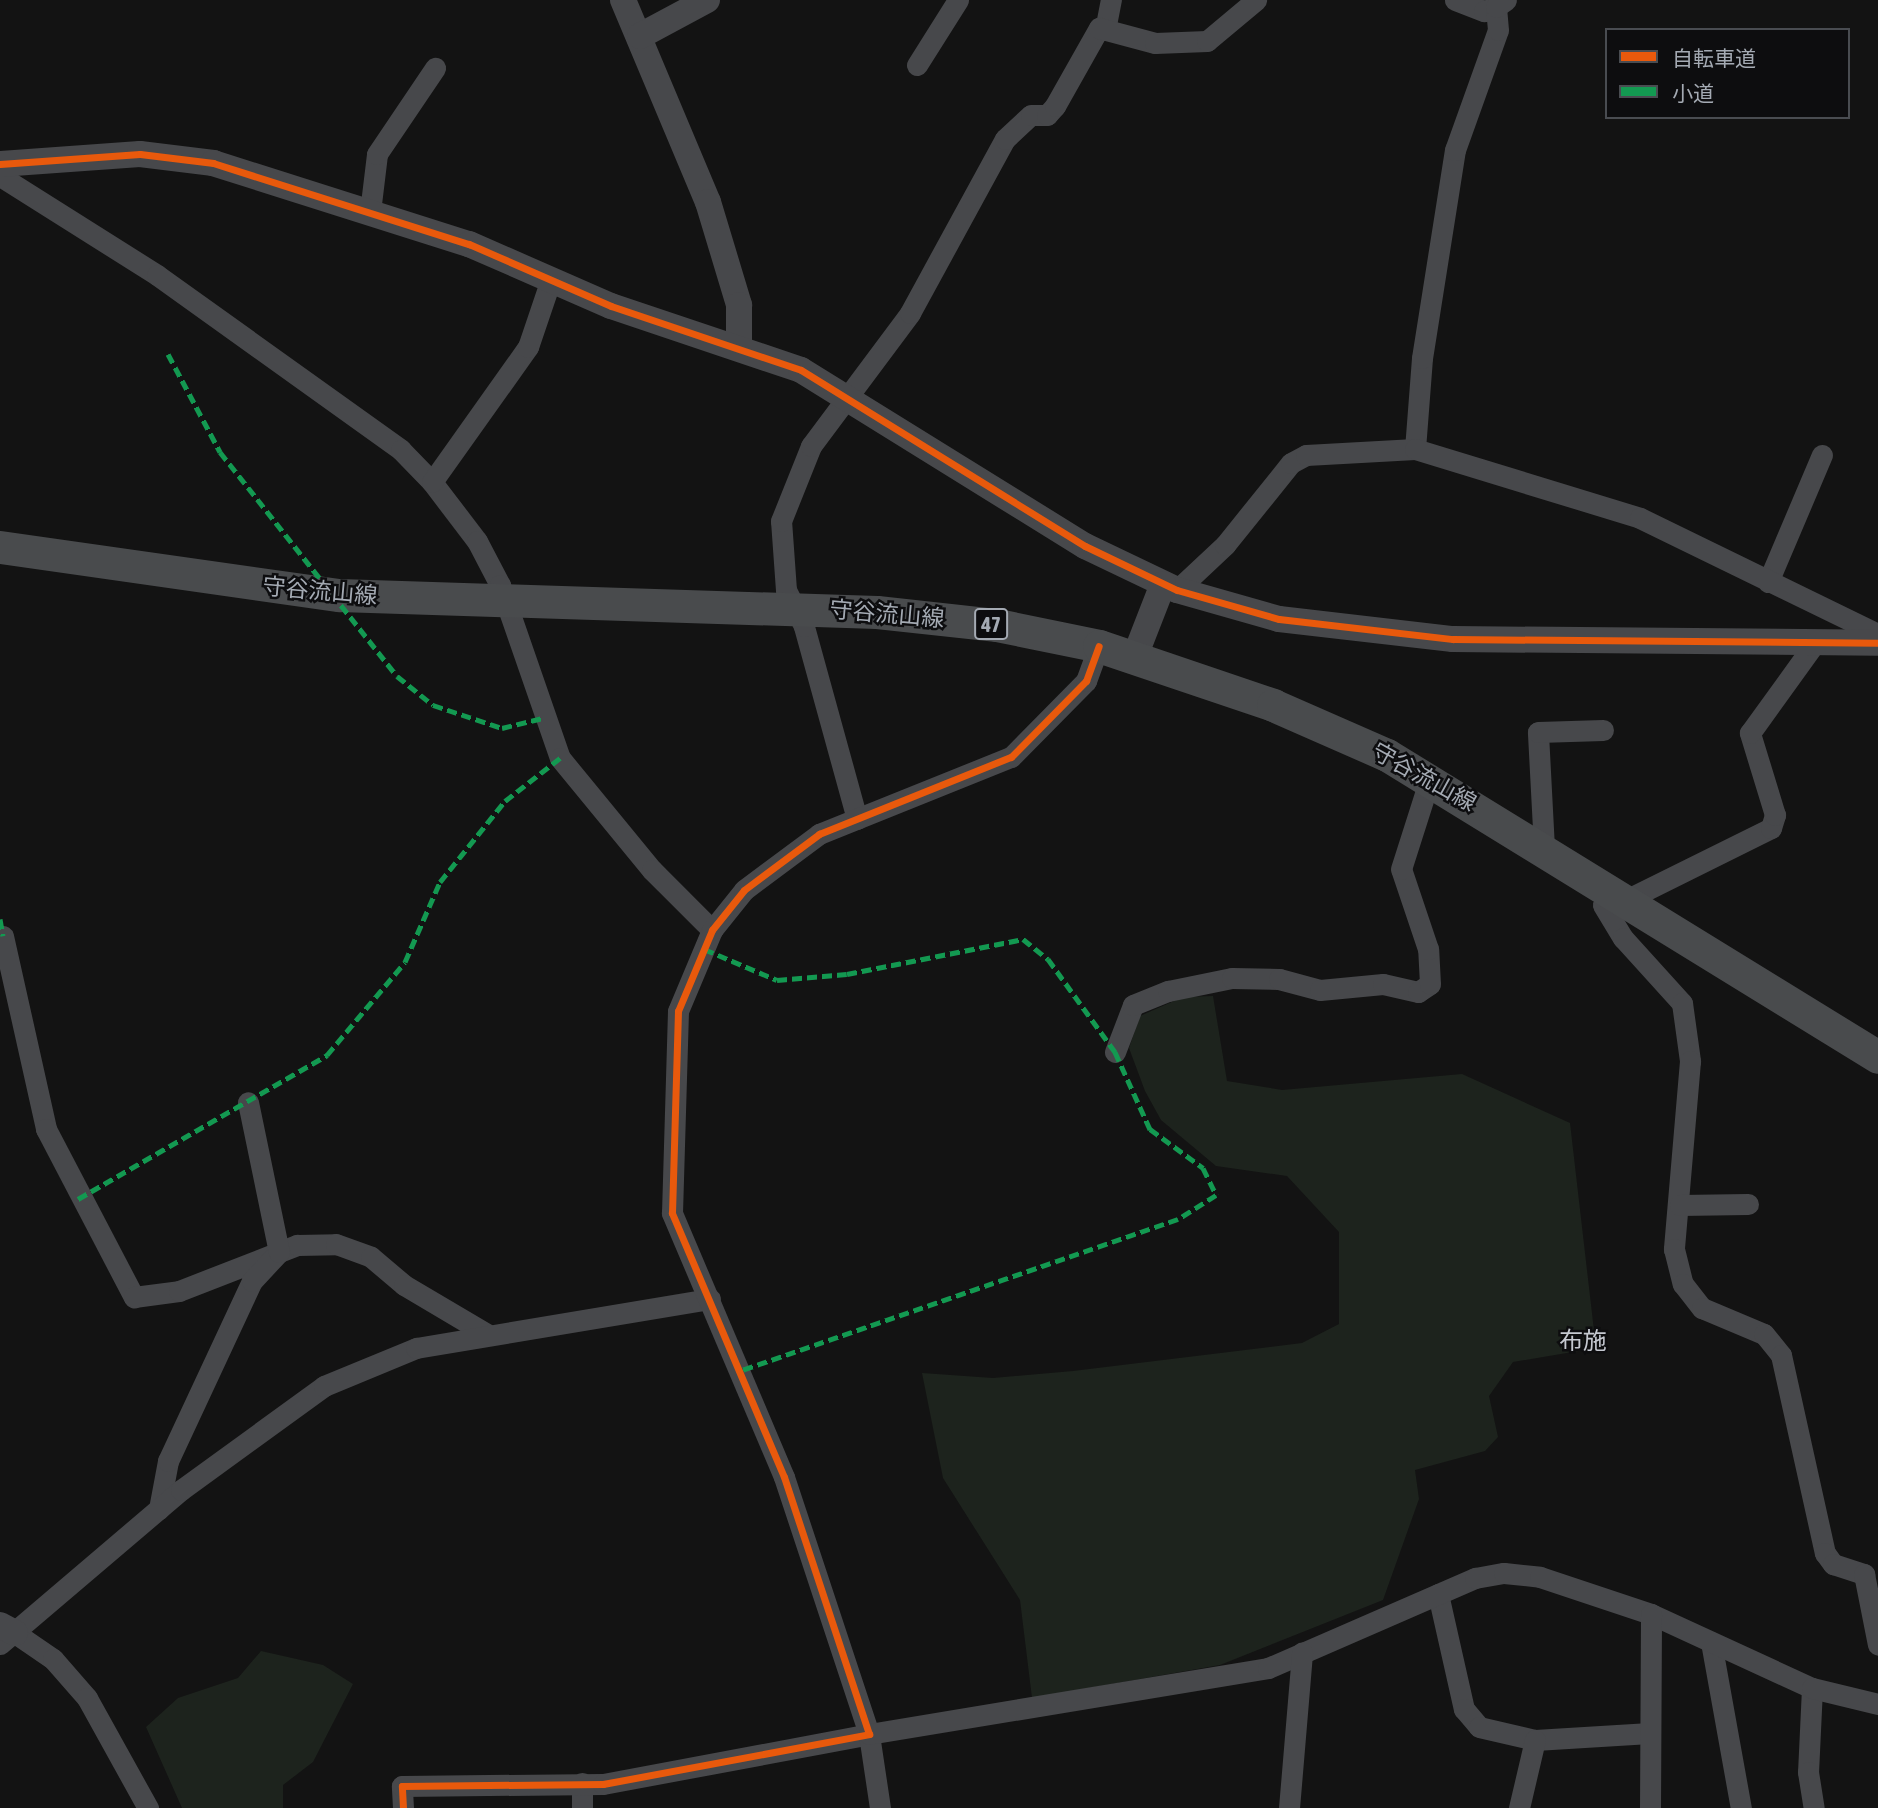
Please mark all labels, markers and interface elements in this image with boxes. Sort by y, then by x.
legend [1605,28,1850,119]
text: 自転車道 [1672,46,1756,70]
text: 小道 [1672,81,1714,105]
street label: 守谷流山線 [262,572,378,610]
street label: 守谷流山線 [829,595,945,633]
road number: 47 [974,606,1009,642]
street label: 守谷流山線 [1367,737,1481,817]
district label: 布施 [1559,1327,1607,1355]

